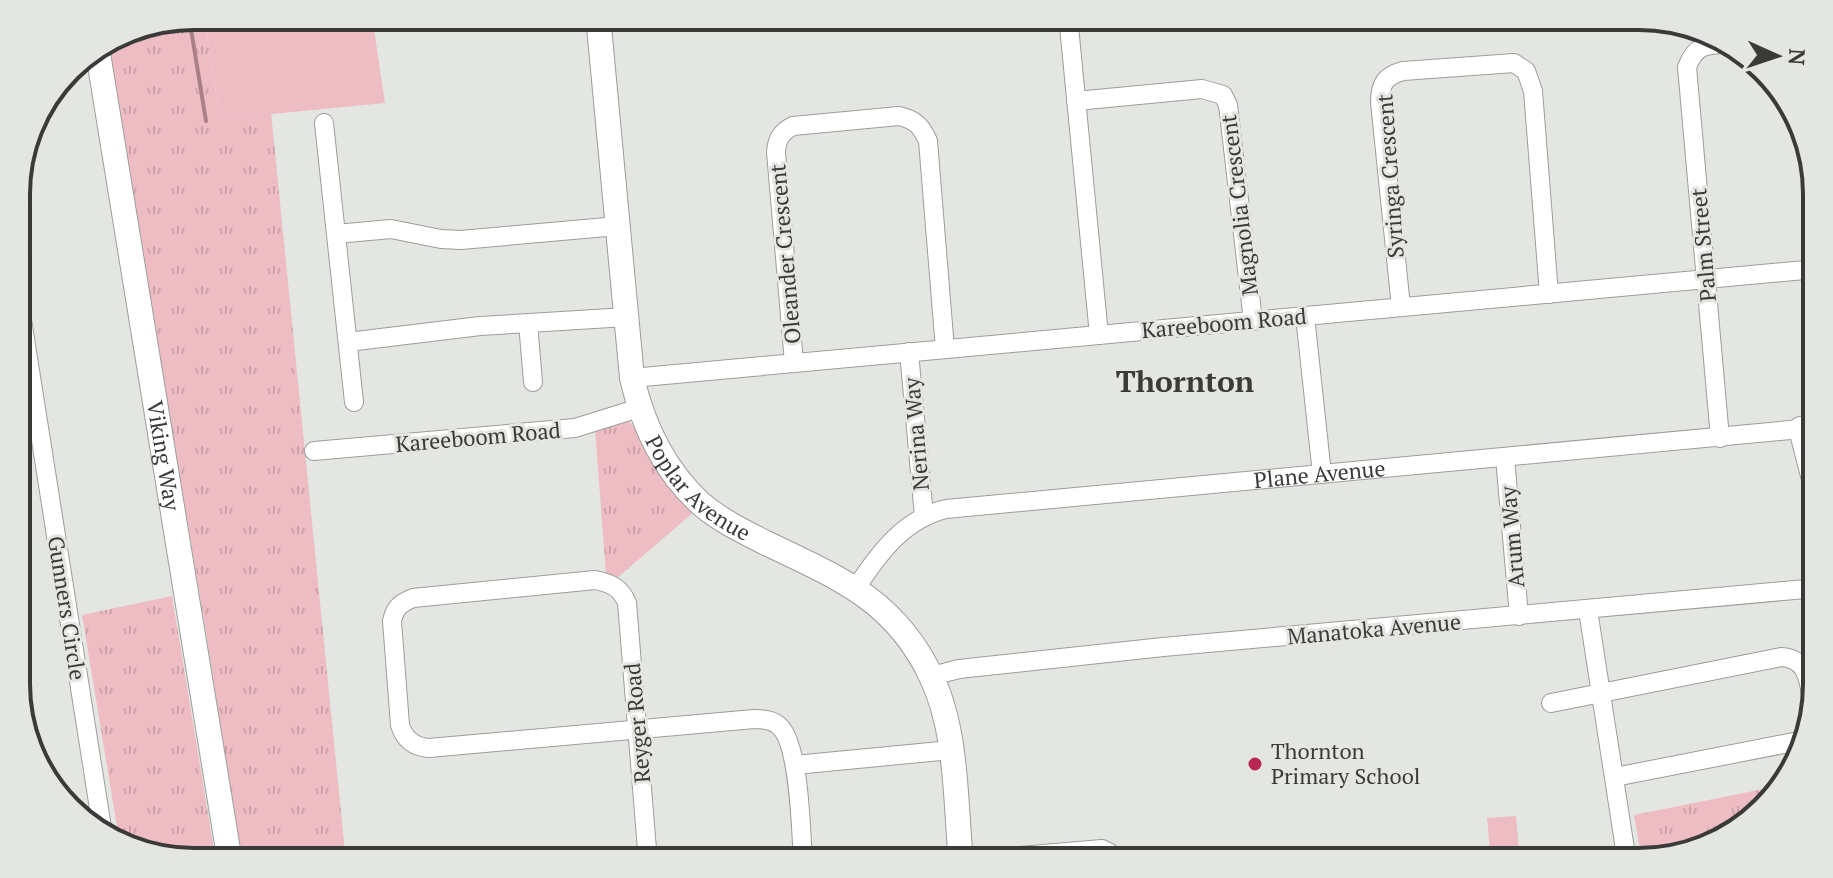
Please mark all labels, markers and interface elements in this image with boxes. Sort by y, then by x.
north arrow [1737,16,1817,96]
text: N [1783,48,1812,66]
street label: Syringa Crescent [1369,93,1410,259]
street label: Magnolia Crescent [1213,113,1264,297]
street label: Oleander Crescent [762,163,807,345]
street label: Palm Street [1683,187,1722,303]
street label: Kareeboom Road [1140,301,1308,344]
district label: Thornton [1116,361,1254,401]
street label: Nerina Way [896,376,935,492]
street label: Viking Way [141,398,188,514]
street label: Kareeboom Road [394,415,562,458]
street label: Poplar Avenue [639,430,756,547]
street label: Plane Avenue [1252,453,1387,494]
street label: Arum Way [1493,484,1530,589]
street label: Gunners Circle [42,534,93,682]
street label: Manatoka Avenue [1286,606,1462,651]
street label: Reyger Road [617,662,656,784]
place label: Thornton Primary School [1271,736,1420,790]
marker: Thornton Primary School [1246,755,1264,773]

